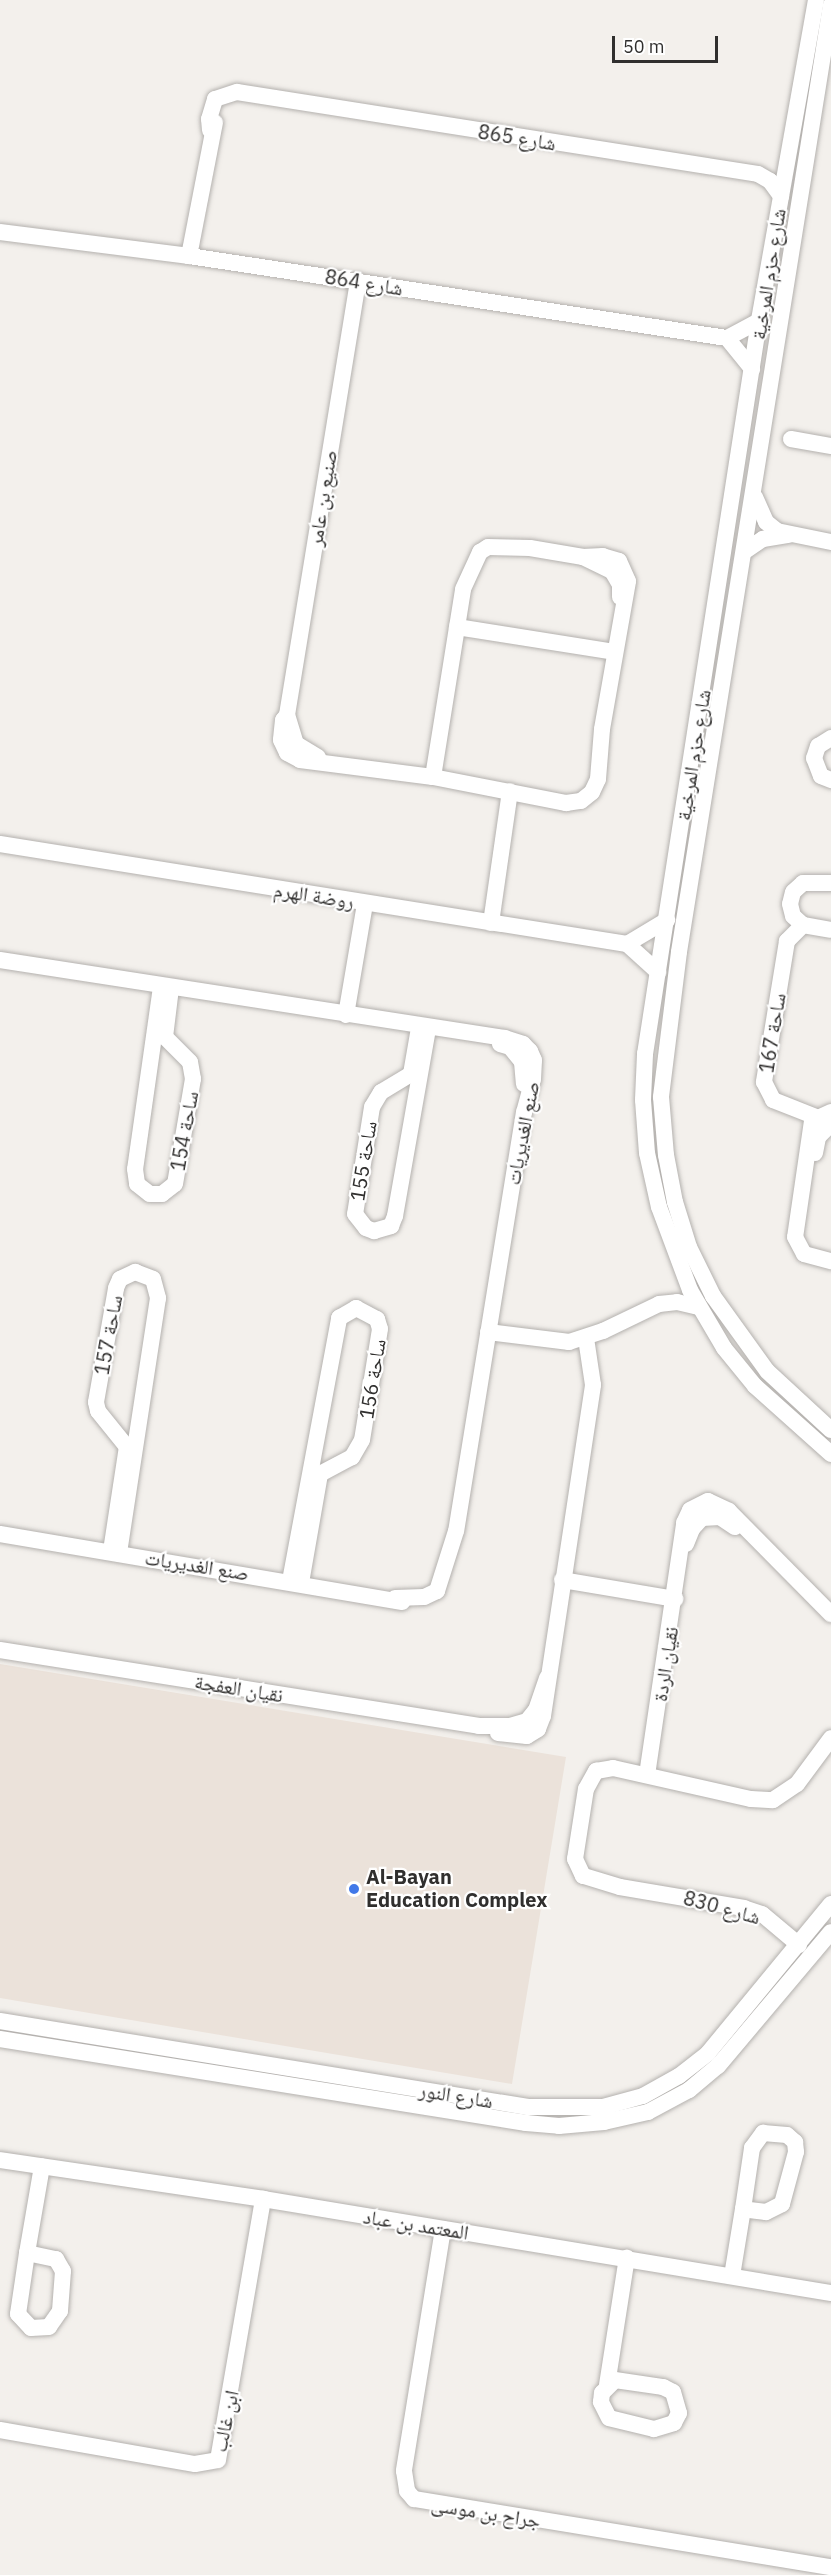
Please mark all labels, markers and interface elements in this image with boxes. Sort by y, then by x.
scale bar [615,24,722,62]
text: 50 m [623,35,665,58]
street label: شارع 865 [476,119,558,155]
street label: شارع حزم المرخية [746,207,790,341]
street label: شارع 864 [323,264,405,300]
street label: صنيع بن عامر [303,448,341,548]
street label: شارع حزم المرخية [671,688,715,822]
street label: روضة الهرم [272,877,356,913]
street label: ساحة 167 [754,991,790,1075]
street label: صنع الغديريات [500,1079,544,1187]
street label: ساحة 154 [165,1089,203,1173]
street label: ساحة 155 [345,1119,381,1203]
street label: ساحة 157 [89,1293,127,1377]
street label: ساحة 156 [354,1337,390,1421]
street label: صنع الغديريات [143,1545,251,1585]
street label: نقيان الردة [647,1625,683,1703]
street label: نقيان العفجة [193,1669,285,1707]
place label: Al-Bayan Education Complex [366,1865,547,1912]
marker: Al-Bayan Education Complex [347,1882,361,1896]
street label: شارع 830 [681,1885,763,1929]
street label: شارع النور [417,2077,495,2113]
street label: المعتمد بن عباد [362,2204,470,2244]
street label: ابن غالب [207,2388,243,2454]
street label: جراح بن موسى [430,2492,542,2532]

